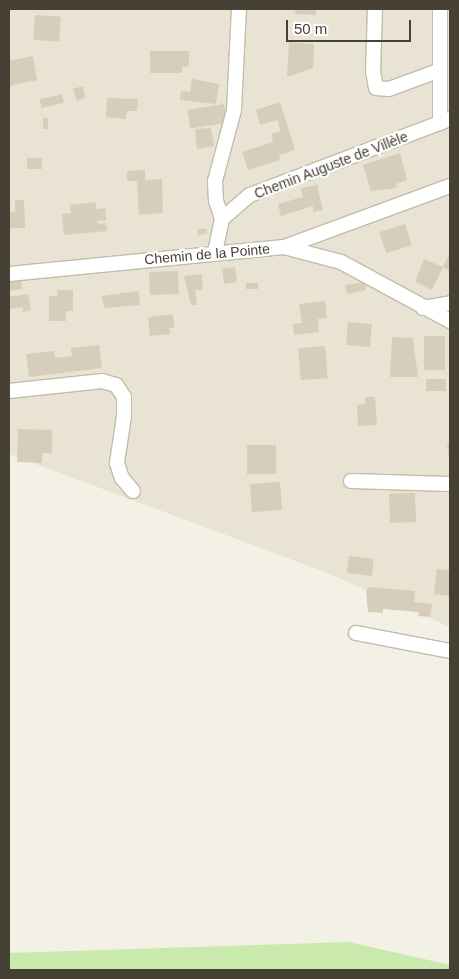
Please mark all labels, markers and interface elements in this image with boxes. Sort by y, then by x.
scale bar [289,10,414,42]
text: 50 m [294,20,327,37]
street label: Chemin Auguste de Villèle [251,128,411,202]
street label: Chemin de la Pointe [143,240,271,268]

